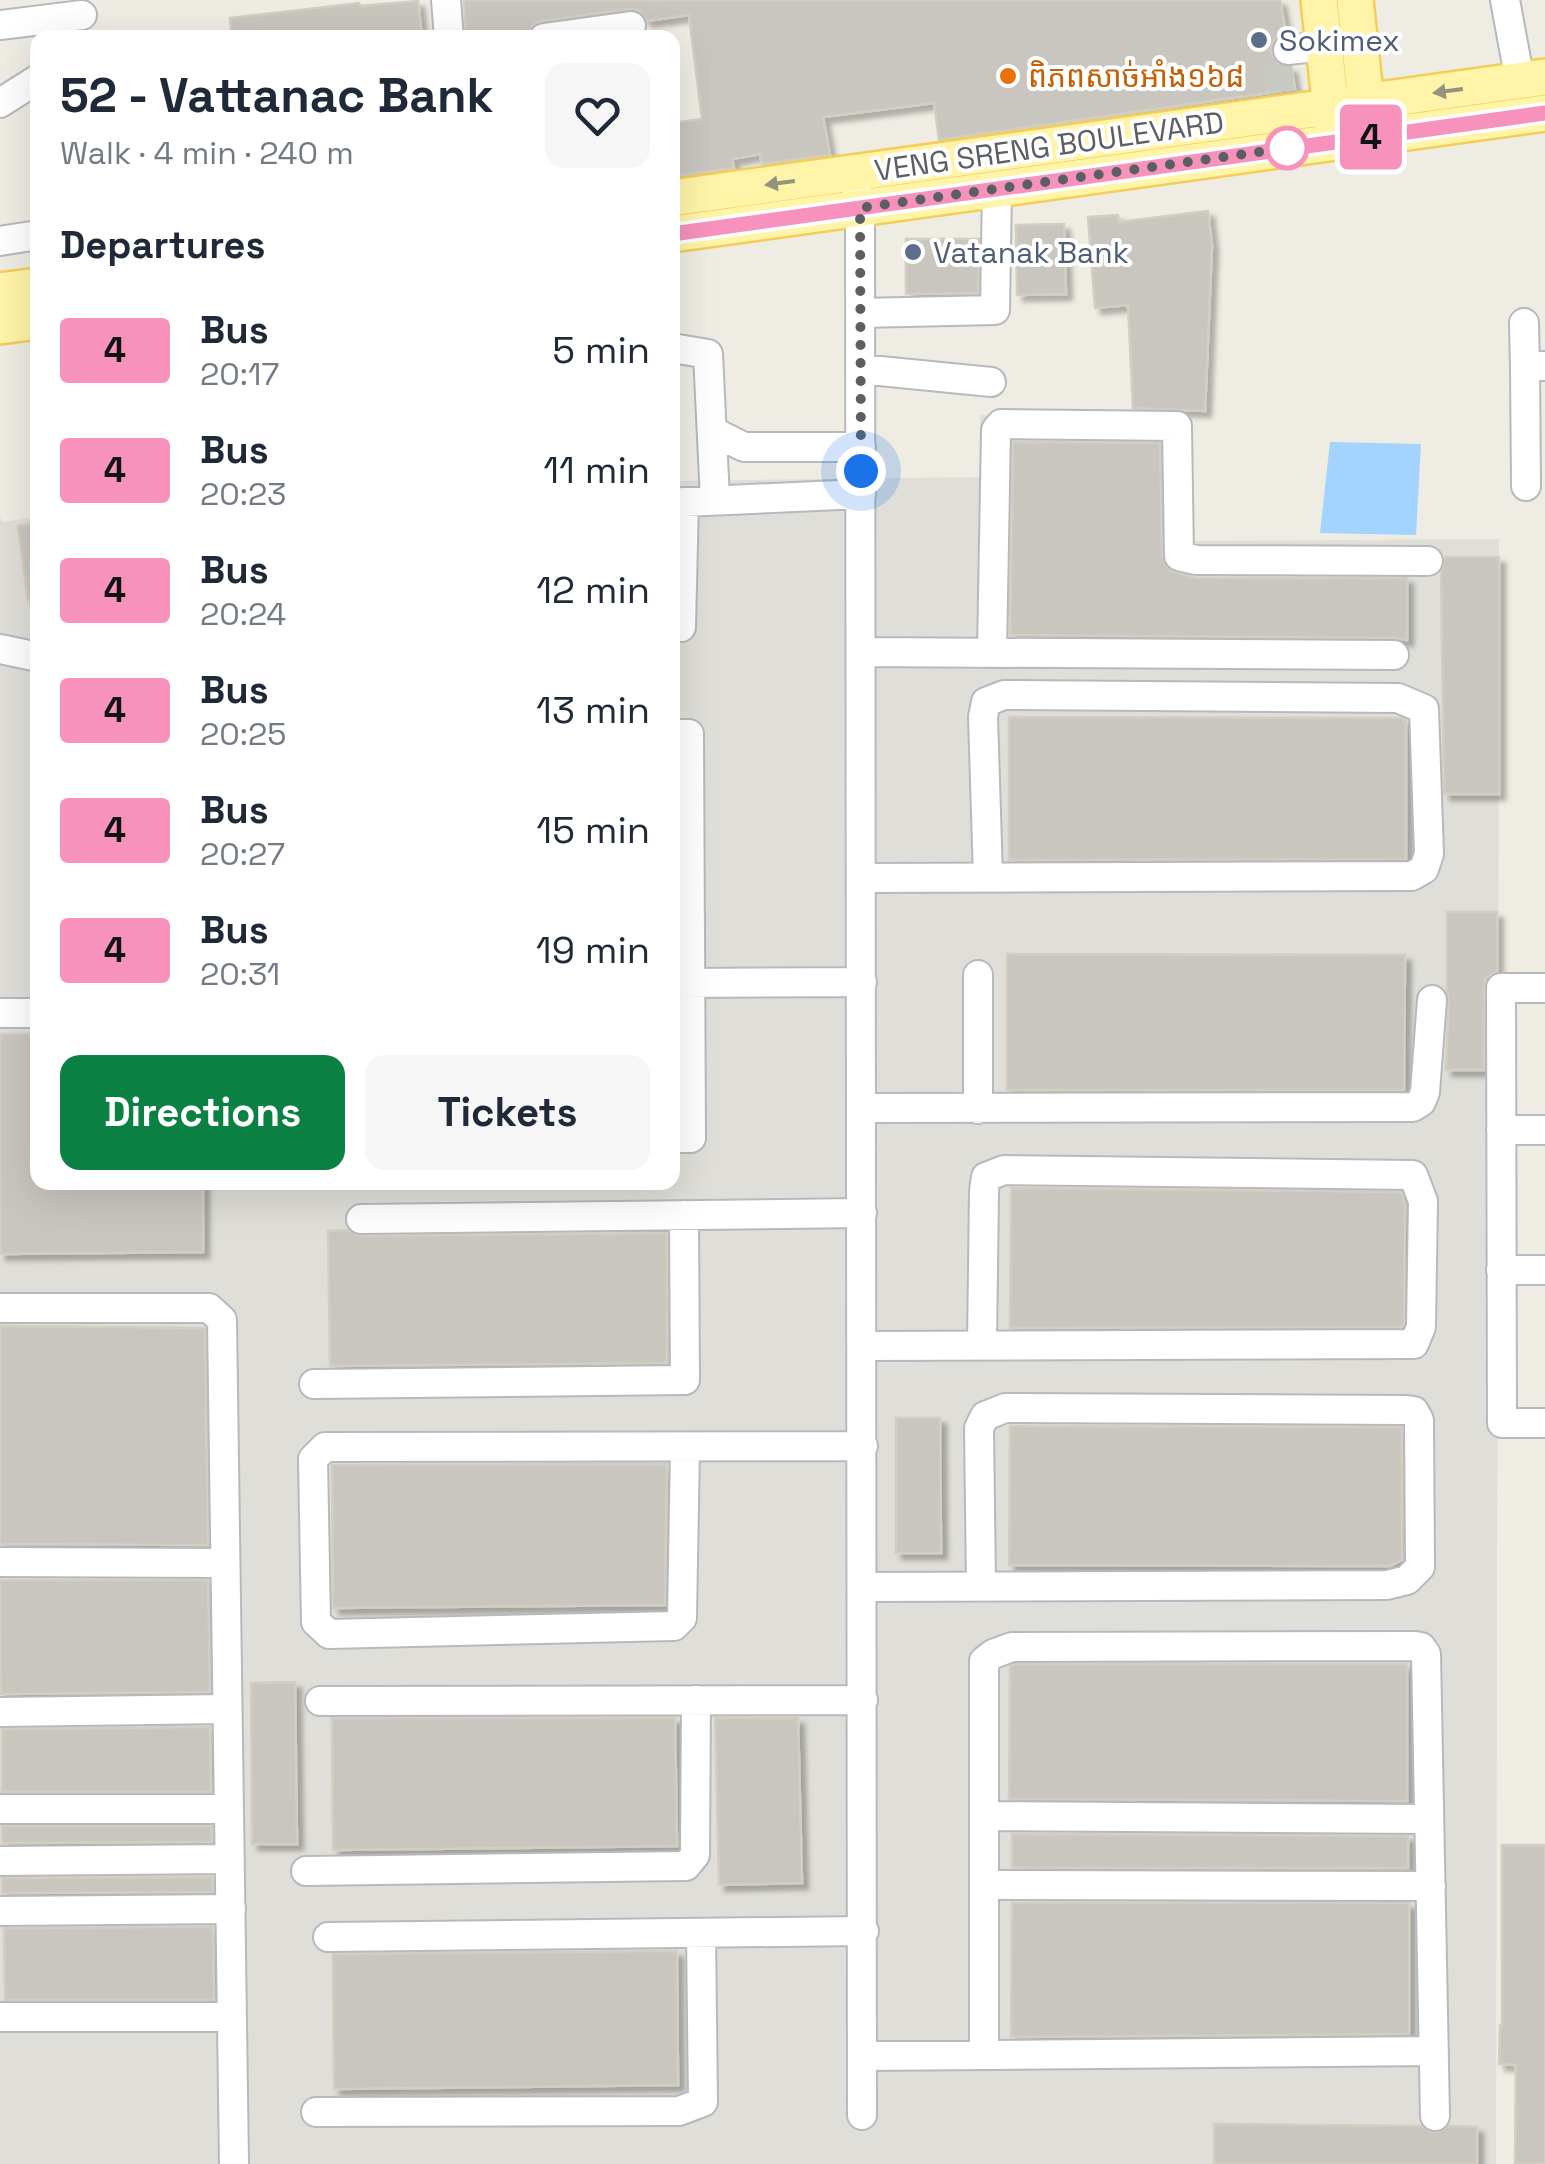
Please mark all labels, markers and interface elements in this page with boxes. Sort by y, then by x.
place label: Sokimex [1279,21,1400,60]
marker: Sokimex [1248,29,1270,51]
place label: ពិភពសាច់អាំង១៦៨ [1028,57,1244,96]
button: heart [545,63,650,168]
text: 52 - Vattanac Bank [60,65,494,126]
marker: ពិភពសាច់អាំង១៦៨ [997,65,1019,87]
one-way arrow [1432,83,1464,99]
street label: VENG SRENG BOULEVARD [872,102,1226,190]
line badge: 4 [1338,104,1404,170]
text: 4 [1360,115,1382,159]
unlabelled marker [1266,127,1308,169]
text: Walk · 4 min · 240 m [60,133,354,173]
one-way arrow [763,175,795,191]
text: Departures [60,221,265,269]
place label: Vatanak Bank [933,233,1129,272]
marker: Vatanak Bank [902,241,924,263]
text: Bus [200,306,269,354]
text: 5 min [552,326,650,374]
text: 4 [104,328,126,372]
text: 20:17 [200,354,279,394]
text: Bus [200,426,269,474]
text: 11 min [543,446,650,494]
your location [836,446,886,496]
text: 4 [104,448,126,492]
text: 20:23 [200,474,286,514]
text: Bus [200,546,269,594]
text: 12 min [536,566,650,614]
text: 4 [104,568,126,612]
text: 20:24 [200,594,286,634]
text: Bus [200,666,269,714]
text: 13 min [536,686,650,734]
text: 4 [104,688,126,732]
text: 20:25 [200,714,286,754]
text: Bus [200,786,269,834]
text: 15 min [536,806,650,854]
text: 4 [104,808,126,852]
text: 20:27 [200,834,285,874]
text: Bus [200,906,269,954]
text: 19 min [536,926,650,974]
text: 4 [104,928,126,972]
text: 20:31 [200,954,280,994]
button: Directions [60,1055,345,1170]
button: Tickets [365,1055,650,1170]

